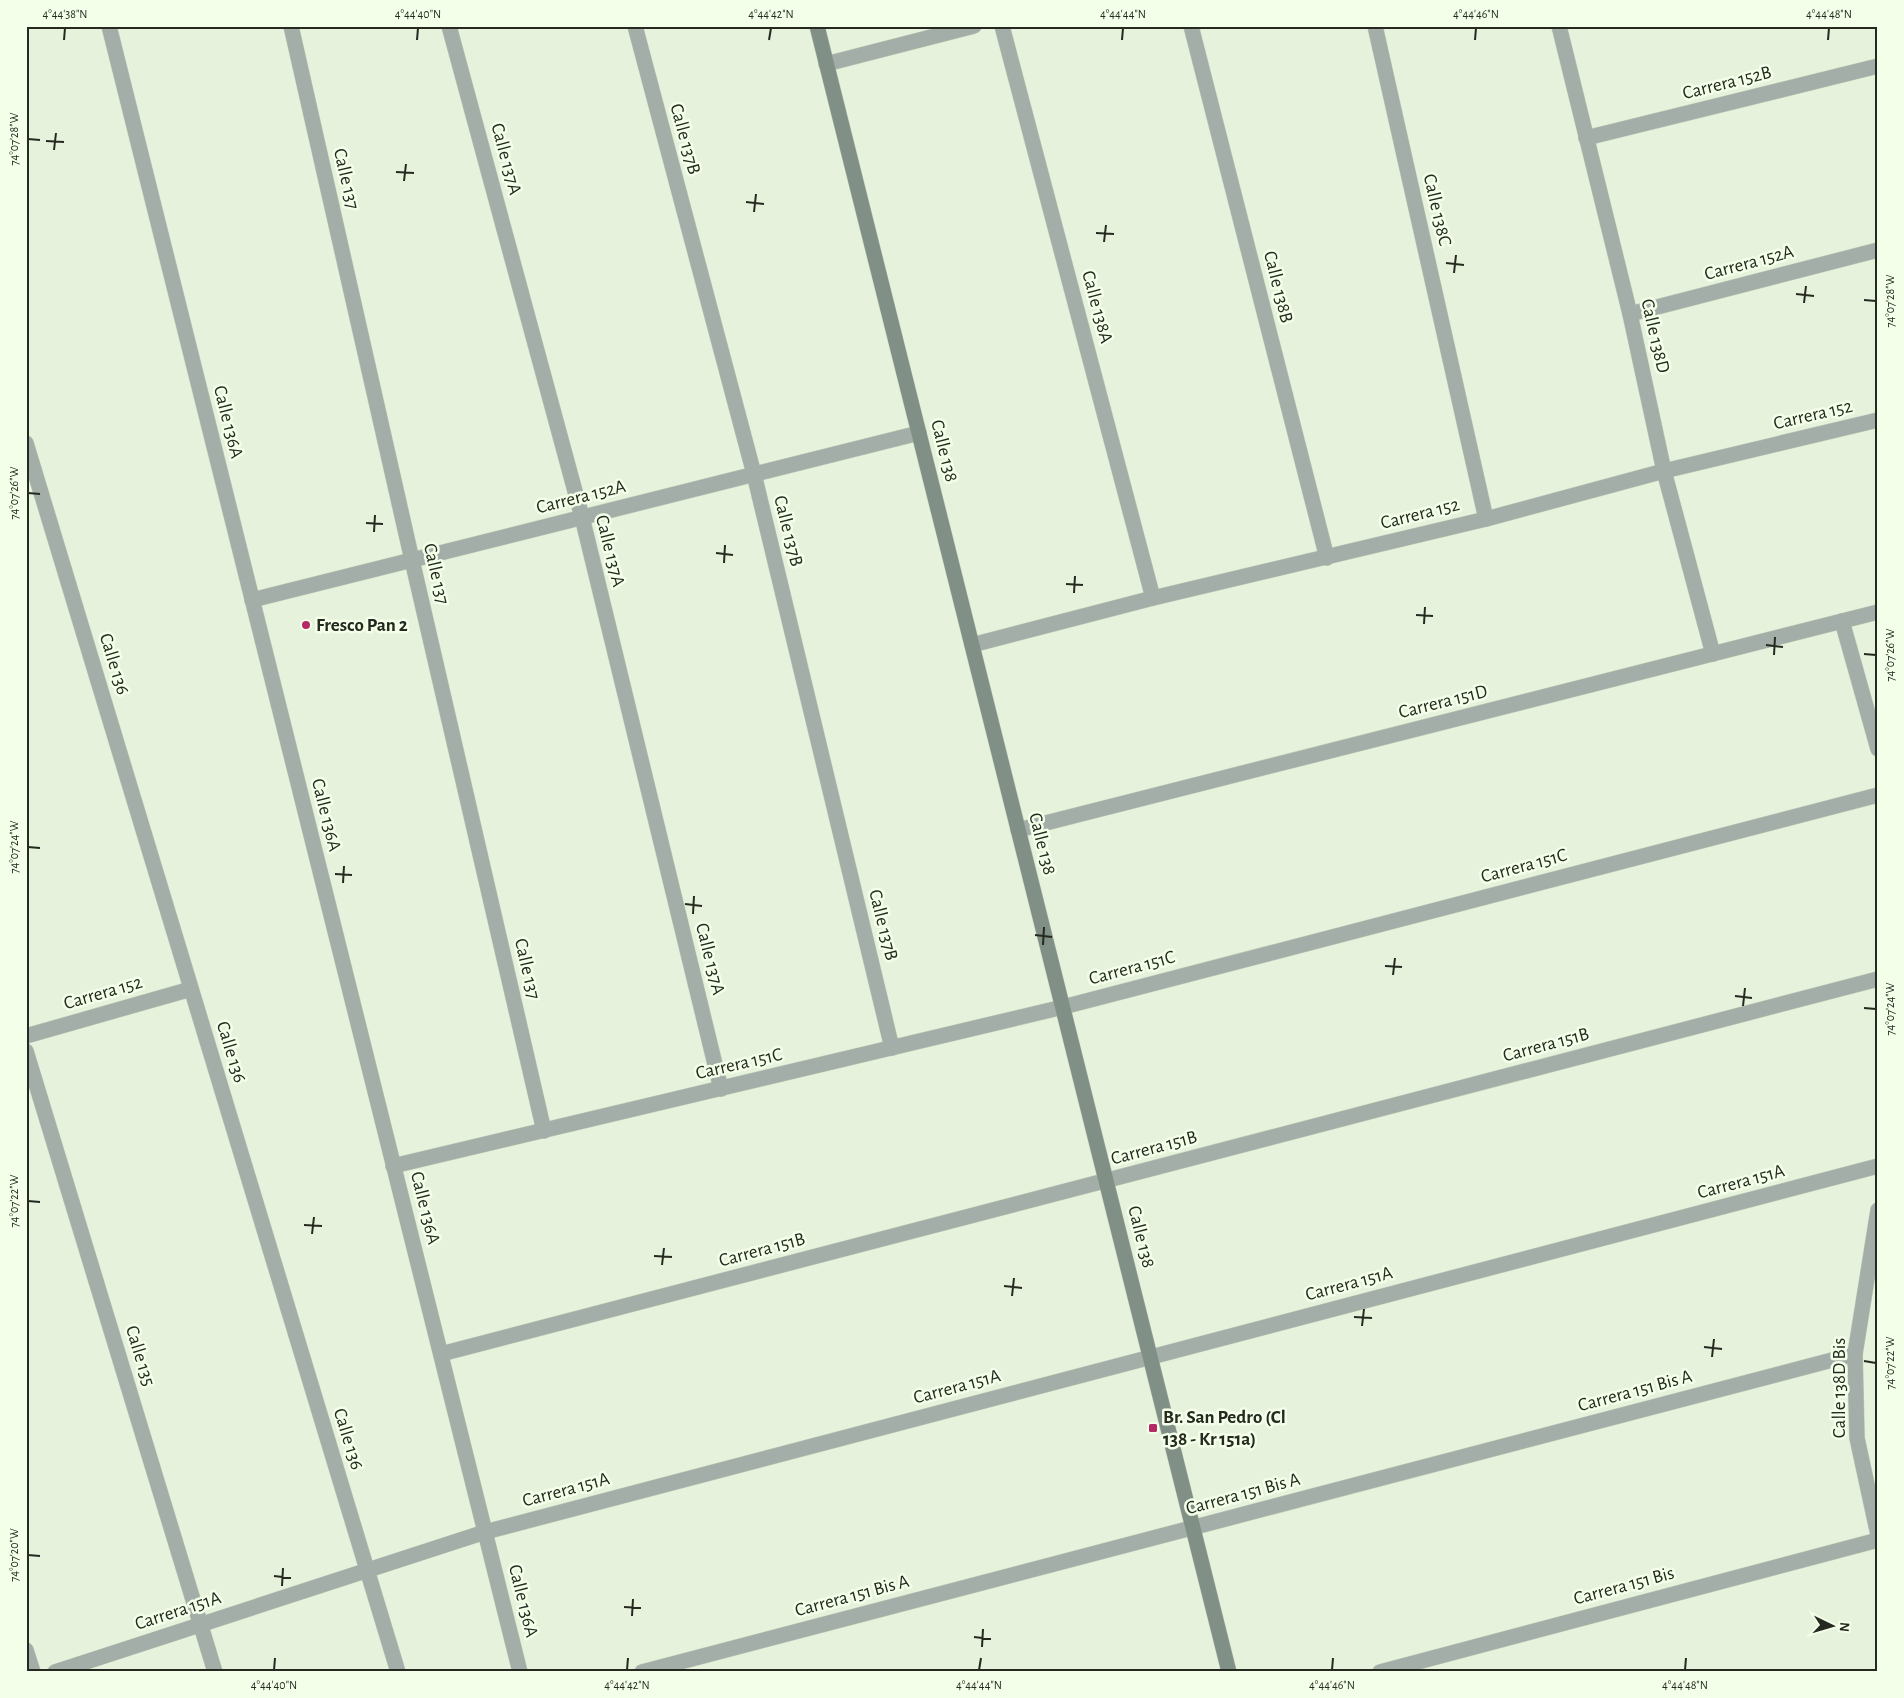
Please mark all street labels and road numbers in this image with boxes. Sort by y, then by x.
street label: Carrera 152B [1681,63,1773,103]
street label: Calle 137B [666,102,704,176]
street label: Calle 137A [487,121,525,197]
street label: Calle 137 [330,147,362,212]
street label: Calle 138C [1420,172,1455,248]
street label: Carrera 152A [1702,242,1796,284]
street label: Calle 138B [1260,249,1296,325]
street label: Calle 138A [1078,269,1116,345]
street label: Calle 138D [1637,297,1673,375]
street label: Calle 136A [210,384,246,460]
street label: Carrera 152 [1772,397,1855,433]
street label: Calle 138 [927,418,961,484]
street label: Carrera 152A [534,477,628,517]
street label: Calle 137B [770,494,806,568]
street label: Carrera 152 [1379,495,1462,533]
street label: Calle 137A [592,513,628,589]
street label: Calle 137 [420,542,452,607]
street label: Calle 136 [96,631,132,697]
street label: Carrera 151D [1397,682,1489,722]
street label: Calle 136A [308,777,344,853]
street label: Calle 138 [1025,811,1059,877]
street label: Carrera 151C [1479,845,1569,887]
street label: Calle 137B [865,888,901,962]
street label: Calle 137A [692,921,728,997]
street label: Calle 137 [511,937,543,1002]
street label: Carrera 151C [1087,947,1177,989]
street label: Carrera 152 [62,973,145,1013]
street label: Calle 136 [213,1019,249,1085]
street label: Carrera 151B [1501,1024,1591,1066]
street label: Carrera 151C [694,1045,784,1083]
street label: Carrera 151B [1109,1127,1199,1169]
street label: Carrera 151A [1695,1161,1787,1203]
street label: Calle 136A [407,1170,443,1246]
street label: Calle 138 [1124,1204,1158,1270]
street label: Carrera 151B [717,1229,807,1271]
street label: Carrera 151A [1303,1263,1395,1305]
street label: Calle 135 [122,1323,158,1389]
street label: Calle 138D Bis [1830,1338,1849,1438]
street label: Carrera 151A [911,1366,1003,1408]
street label: Carrera 151 Bis A [1576,1367,1694,1415]
street label: Calle 136 [330,1406,366,1472]
street label: Carrera 151A [520,1469,612,1511]
street label: Carrera 151 Bis A [1184,1470,1302,1518]
street label: Calle 136A [505,1563,541,1639]
street label: Carrera 151 Bis [1572,1563,1676,1609]
street label: Carrera 151 Bis A [793,1572,911,1620]
street label: Carrera 151A [133,1588,223,1634]

